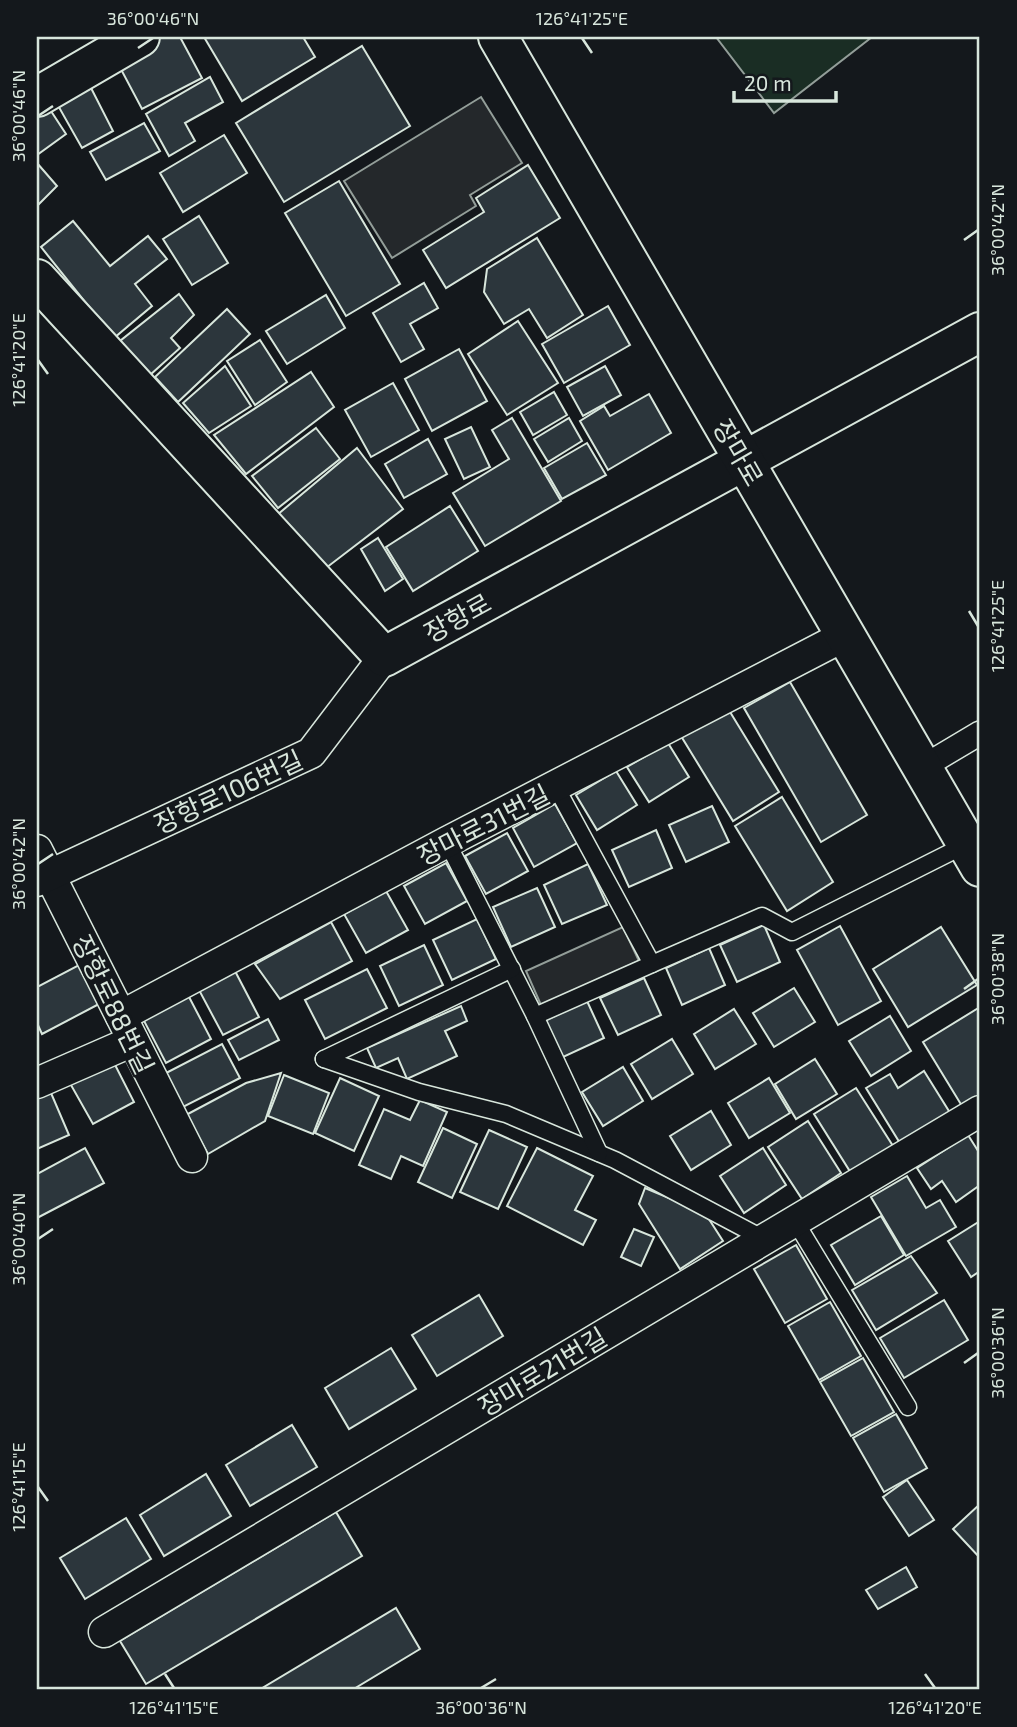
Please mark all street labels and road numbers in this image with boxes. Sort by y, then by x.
street label: 장마로 [708,413,770,491]
street label: 장항로 [418,586,496,648]
street label: 장항로106번길 [149,743,307,839]
street label: 장마로31번길 [412,777,554,871]
street label: 장항로88번길 [67,929,161,1079]
street label: 장마로21번길 [472,1320,612,1422]

